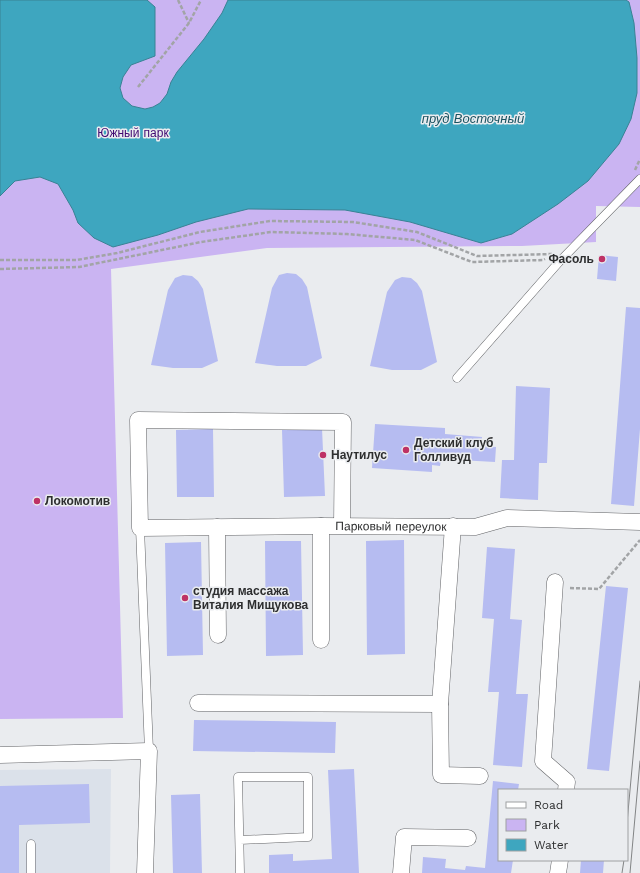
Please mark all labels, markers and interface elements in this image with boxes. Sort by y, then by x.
water label: пруд Восточный [422,111,524,126]
park label: Южный парк [97,126,169,140]
place label: Фасоль [548,252,594,266]
marker: Фасоль [597,254,607,264]
place label: Детский клуб Голливуд [414,436,494,464]
marker: Детский клуб Голливуд [401,445,411,455]
place label: Наутилус [331,448,387,462]
marker: Наутилус [318,450,328,460]
place label: Локомотив [45,494,110,508]
marker: Локомотив [32,496,42,506]
street label: Парковый переулок [335,519,447,534]
place label: студия массажа Виталия Мищукова [193,584,309,612]
marker: студия массажа Виталия Мищукова [180,593,190,603]
legend [498,789,628,861]
text: Road [534,798,563,812]
text: Park [534,818,560,832]
text: Water [534,838,569,852]

